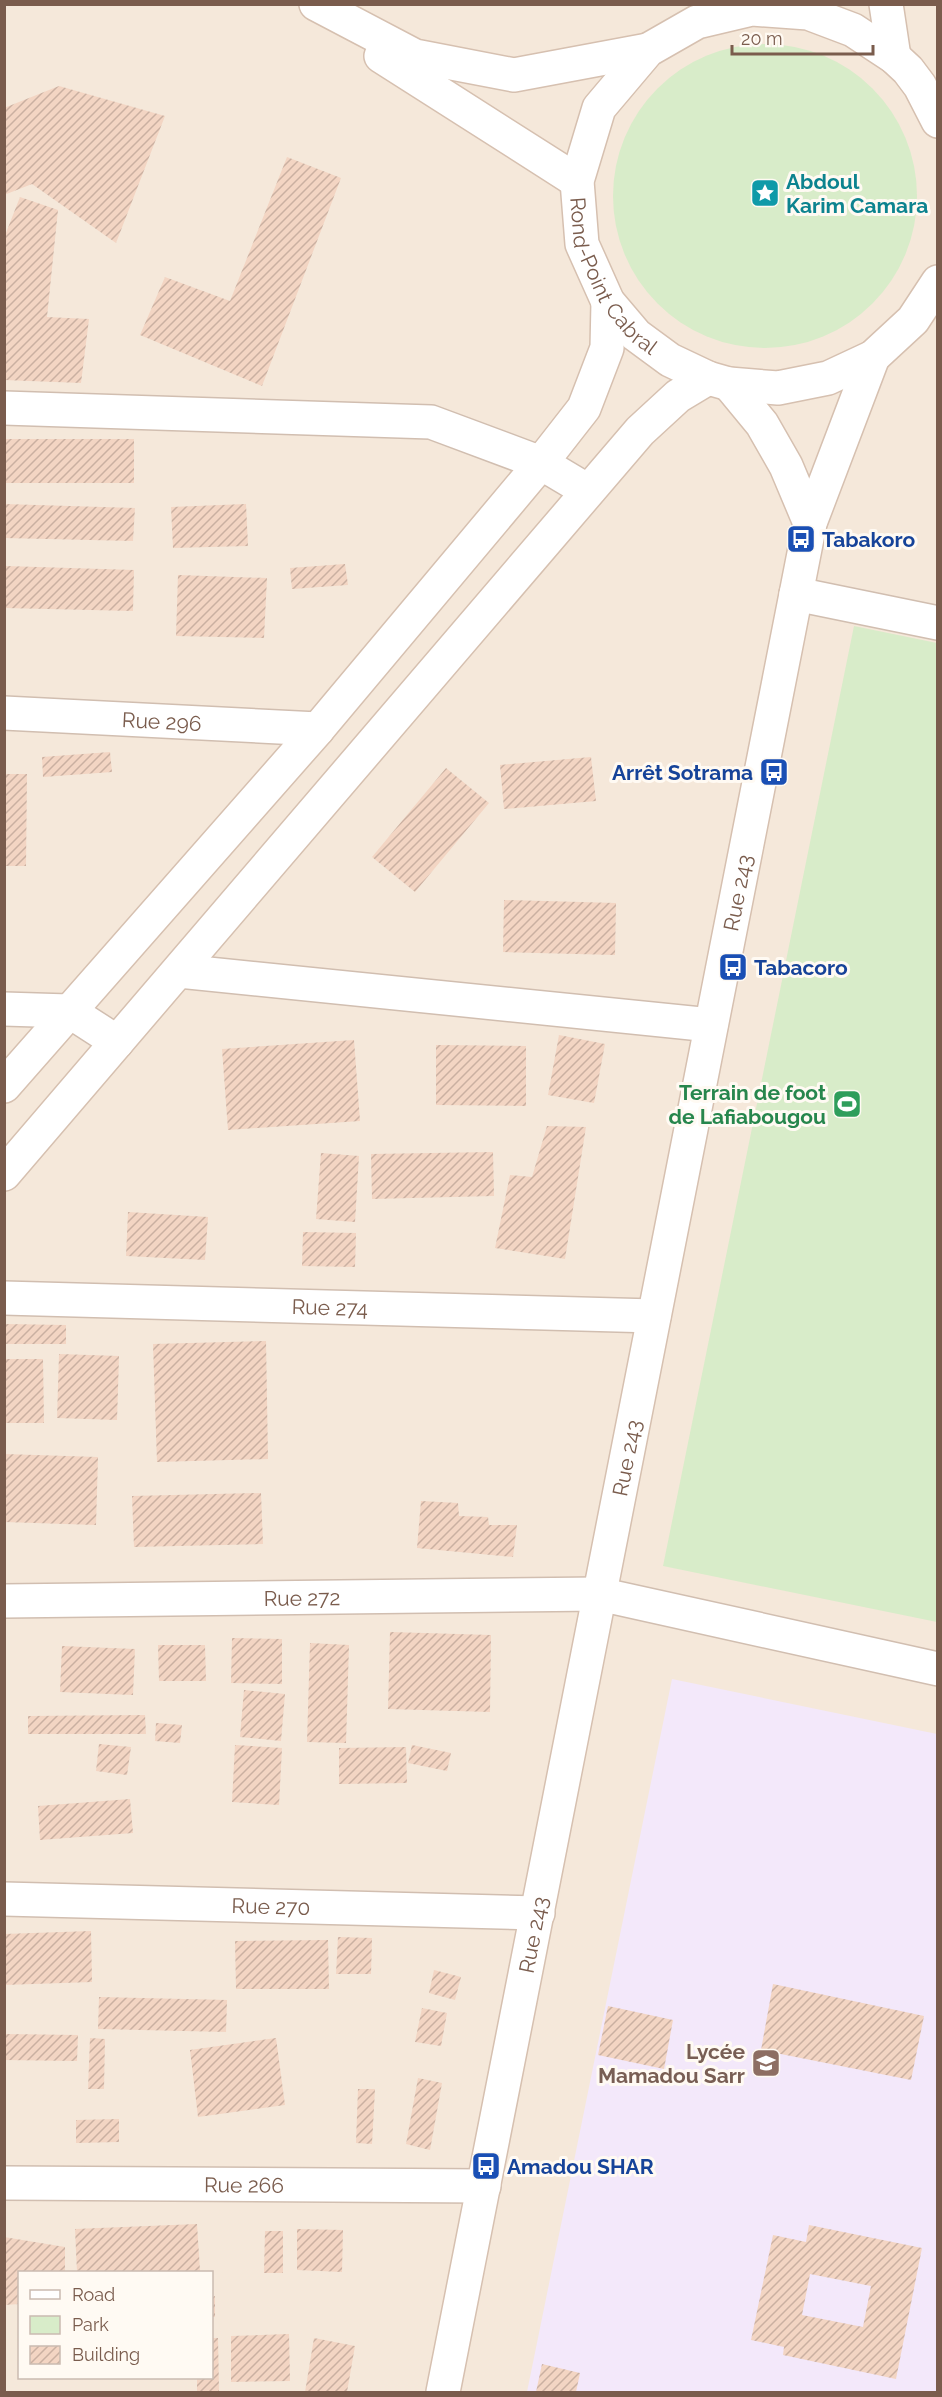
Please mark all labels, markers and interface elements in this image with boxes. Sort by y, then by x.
scale bar [732,18,873,56]
text: 20 m [741,28,783,49]
place label: Abdoul Karim Camara [786,169,928,218]
place icon: Abdoul Karim Camara [749,177,781,209]
street label: Rond-Point Cabral [566,196,663,359]
bus stop icon: Tabakoro [785,523,817,555]
place label: Tabakoro [822,527,915,552]
street label: Rue 296 [121,707,202,736]
bus stop icon: Arrêt Sotrama [758,756,790,788]
place label: Arrêt Sotrama [612,760,753,785]
street label: Rue 243 [718,852,757,933]
bus stop icon: Tabacoro [717,951,749,983]
place label: Tabacoro [754,955,848,980]
place label: Terrain de foot de Lafiabougou [669,1080,826,1129]
sports icon: Terrain de foot de Lafiabougou [831,1088,863,1120]
street label: Rue 274 [291,1293,368,1321]
street label: Rue 243 [607,1417,646,1498]
street label: Rue 272 [263,1585,341,1610]
street label: Rue 270 [231,1892,311,1920]
street label: Rue 243 [513,1894,553,1975]
place label: Lycée Mamadou Sarr [598,2039,745,2088]
school or university icon: Lycée Mamadou Sarr [750,2047,782,2079]
bus stop icon: Amadou SHAR [470,2150,502,2182]
place label: Amadou SHAR [507,2154,654,2179]
street label: Rue 266 [204,2172,284,2197]
legend [18,2271,213,2379]
text: Road [72,2284,115,2305]
text: Park [72,2314,109,2335]
text: Building [72,2344,140,2365]

